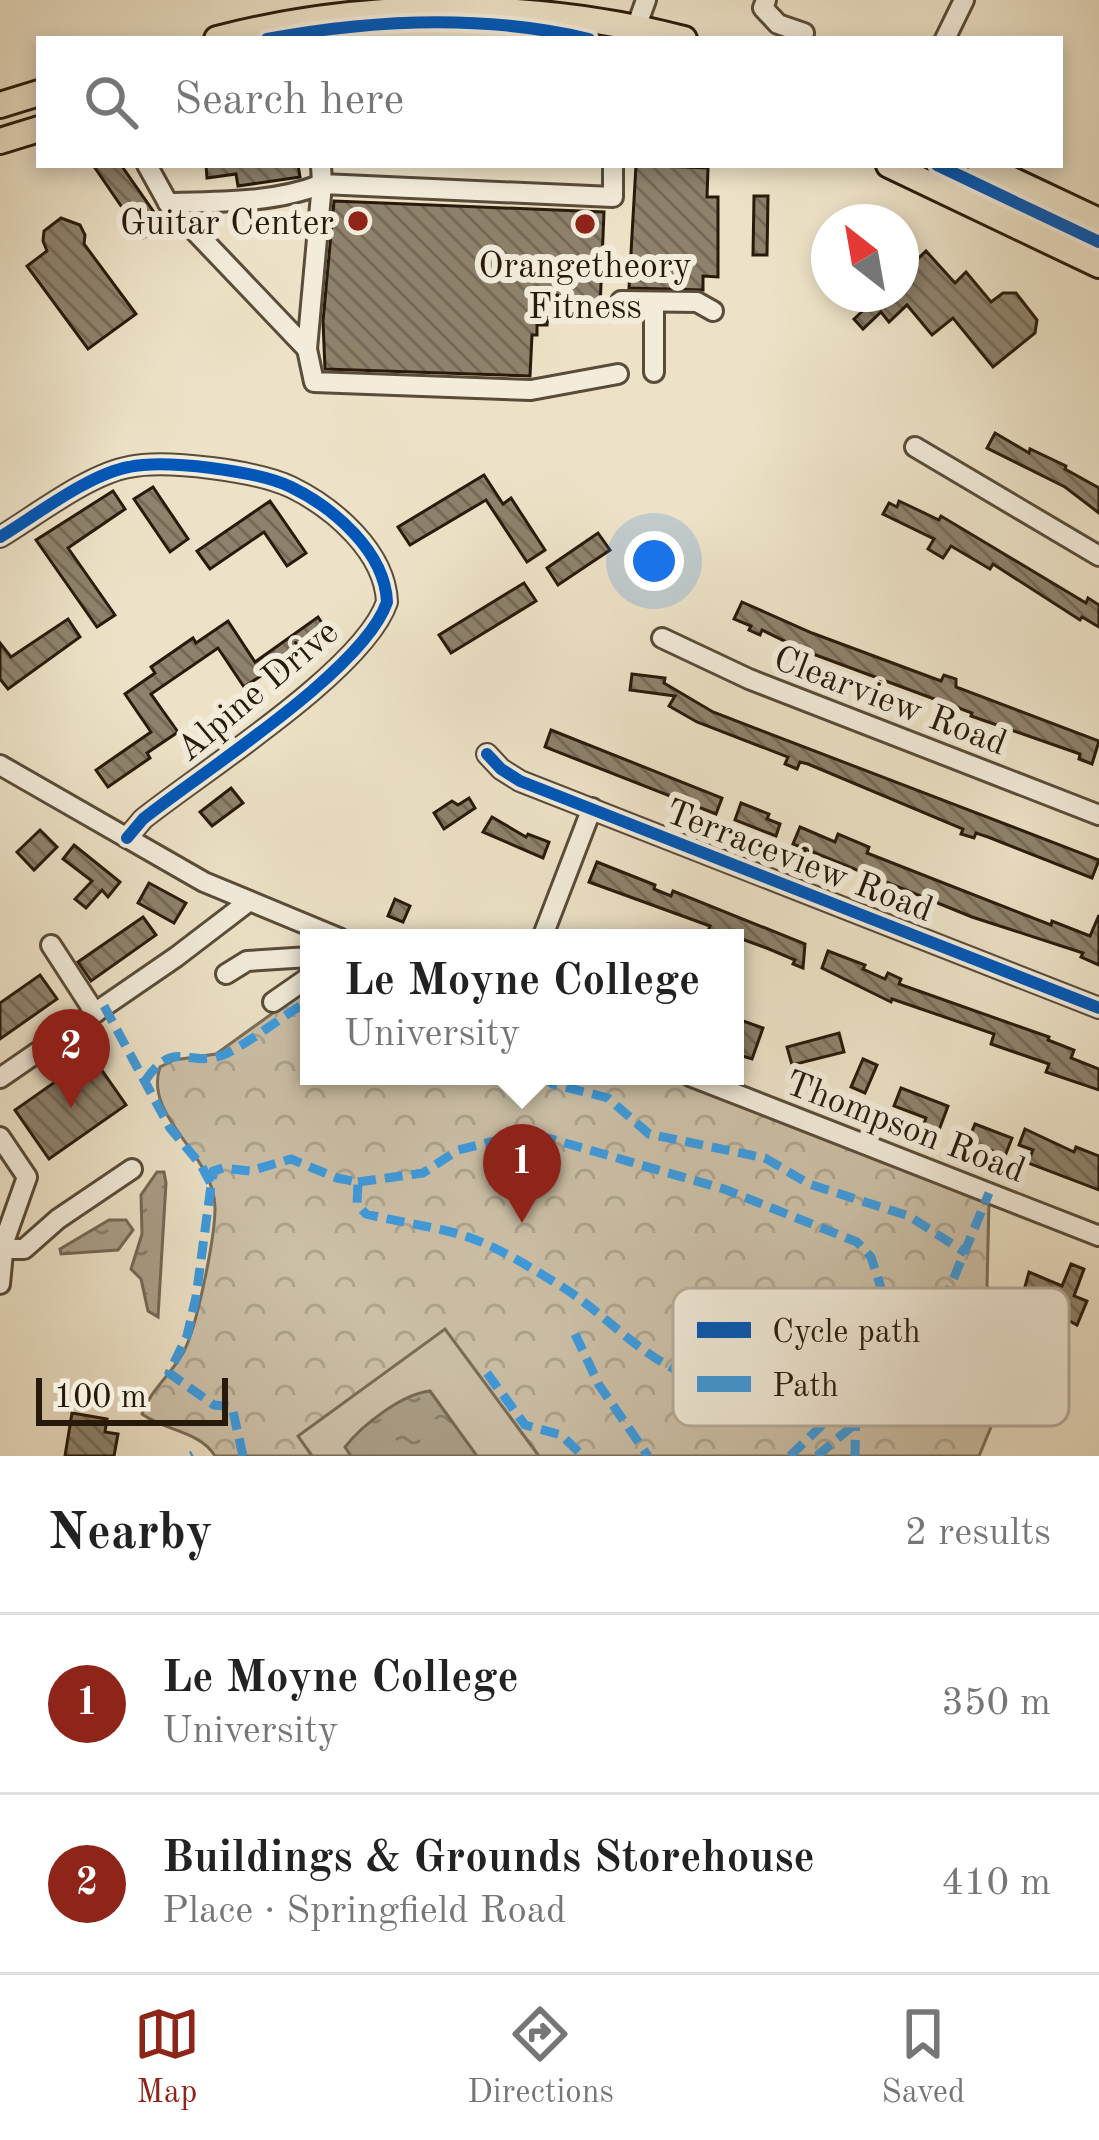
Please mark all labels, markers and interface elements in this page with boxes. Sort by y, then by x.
search box [36,36,1063,168]
icon: search [78,69,144,135]
text: Search here [174,79,404,124]
north arrow [811,204,919,312]
place label: Guitar Center [120,207,334,243]
marker: Guitar Center [345,208,371,234]
marker: Orangetheory Fitness [572,211,598,237]
place label: Orangetheory Fitness [478,250,692,327]
your location [624,531,684,591]
street label: Alpine Drive [171,615,346,770]
street label: Clearview Road [768,642,1011,764]
street label: Terraceview Road [660,795,937,930]
popup [300,929,744,1085]
text: Le Moyne College [344,960,700,1005]
pin: 2 [32,1009,110,1108]
text: University [344,1015,520,1054]
street label: Thompson Road [780,1066,1029,1191]
pin: 1 [483,1124,561,1223]
legend [673,1288,1069,1426]
text: Cycle path [772,1317,921,1350]
text: Path [772,1371,839,1404]
scale bar [36,1372,228,1425]
text: 100 m [54,1382,147,1415]
text: Nearby [48,1509,213,1560]
text: 2 results [905,1514,1051,1553]
text: Le Moyne College [162,1657,519,1702]
text: 1 [76,1684,98,1723]
text: 350 m [941,1684,1051,1723]
text: University [162,1712,339,1751]
text: Buildings & Grounds Storehouse [162,1837,815,1882]
text: 2 [76,1864,98,1903]
text: 410 m [941,1864,1051,1903]
text: Place · Springfield Road [162,1892,566,1931]
tab: Map [134,2001,200,2114]
tab: Directions [467,2001,614,2114]
tab: Saved [881,2001,965,2114]

